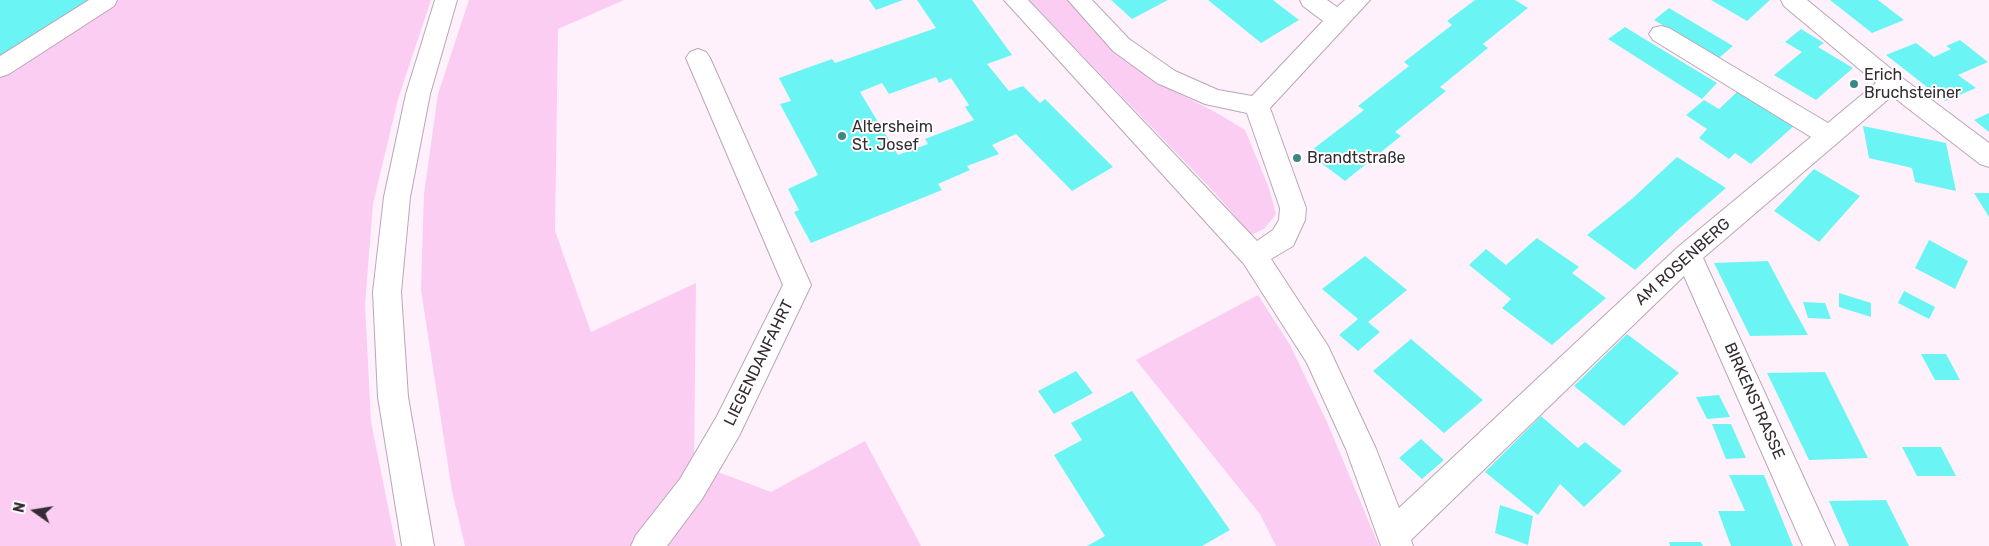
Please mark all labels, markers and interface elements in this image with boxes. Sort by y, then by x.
place label: Erich Bruchsteiner [1864,65,1961,103]
marker: Erich Bruchsteiner [1848,78,1860,90]
place label: Altersheim St. Josef [852,117,933,155]
marker: Altersheim St. Josef [836,130,848,142]
place label: Brandtstraße [1307,148,1406,168]
marker: Brandtstraße [1291,152,1303,164]
street label: AM ROSENBERG [1632,214,1734,310]
street label: LIEGENDANFAHRT [720,297,798,429]
street label: BIRKENSTRASSE [1720,340,1788,462]
north arrow [10,486,60,536]
text: N [10,501,29,514]

